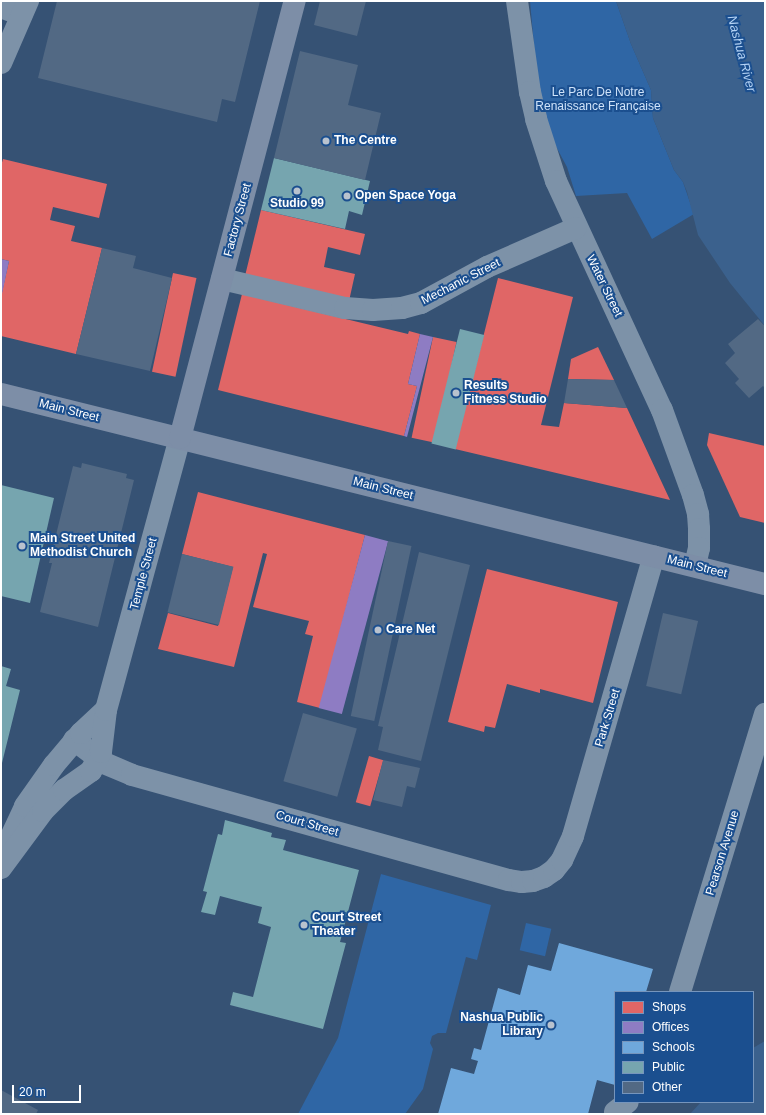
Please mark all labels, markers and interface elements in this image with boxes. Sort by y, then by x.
water label: Nashua River [723,14,759,94]
park label: Le Parc De Notre Renaissance Française [535,86,661,114]
place label: The Centre [334,134,397,148]
marker: The Centre [321,136,331,146]
street label: Factory Street [221,182,255,258]
marker: Studio 99 [292,186,302,196]
place label: Open Space Yoga [355,189,456,203]
marker: Open Space Yoga [342,191,352,201]
place label: Studio 99 [270,197,324,211]
street label: Water Street [583,253,625,319]
street label: Mechanic Street [419,256,503,308]
place label: Results Fitness Studio [464,379,547,407]
marker: Results Fitness Studio [451,388,461,398]
street label: Main Street [37,397,101,425]
street label: Main Street [351,475,415,503]
place label: Main Street United Methodist Church [30,532,135,560]
street label: Temple Street [127,536,161,612]
marker: Main Street United Methodist Church [17,541,27,551]
street label: Main Street [665,553,729,581]
place label: Care Net [386,623,435,637]
marker: Care Net [373,625,383,635]
street label: Park Street [592,687,624,749]
street label: Court Street [274,808,340,840]
street label: Pearson Avenue [703,809,743,897]
place label: Court Street Theater [312,911,381,939]
marker: Court Street Theater [299,920,309,930]
legend [614,991,754,1103]
text: Shops [652,1000,686,1014]
place label: Nashua Public Library [460,1011,543,1039]
marker: Nashua Public Library [546,1020,556,1030]
text: Offices [652,1020,689,1034]
text: Schools [652,1040,695,1054]
text: Public [652,1060,685,1074]
scale bar [14,1077,83,1103]
text: Other [652,1080,682,1094]
text: 20 m [19,1085,46,1099]

